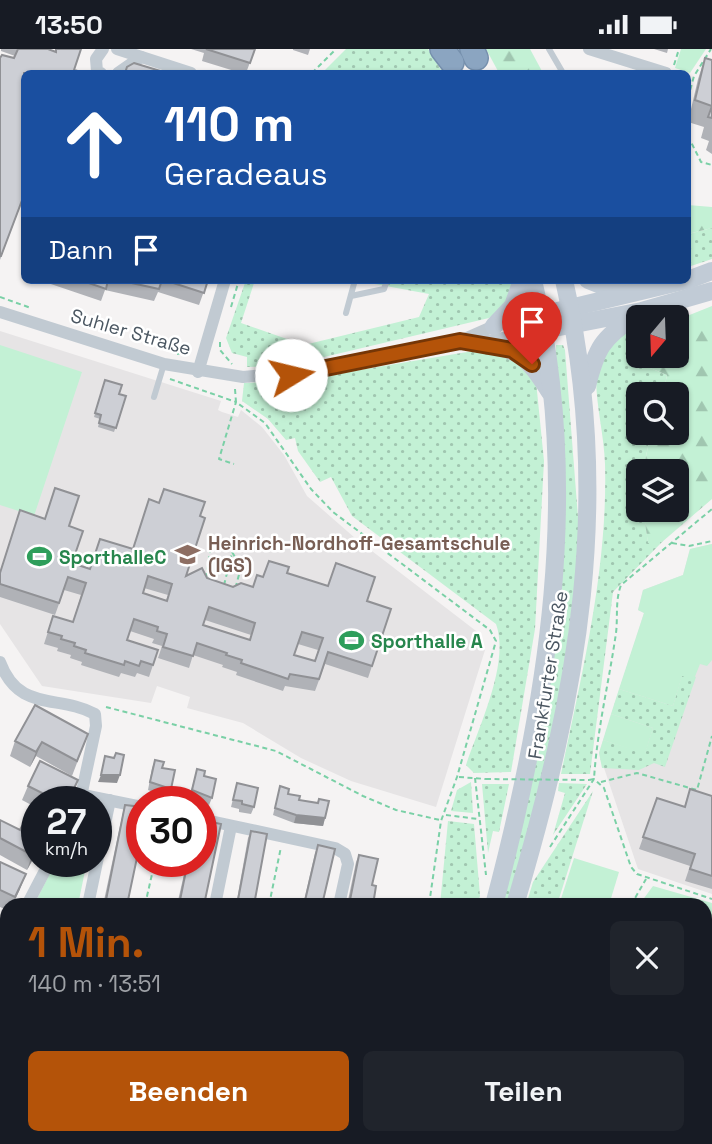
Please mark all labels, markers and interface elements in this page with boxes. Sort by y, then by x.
text: 13:50 [35,8,103,42]
text: 110 m [164,93,294,155]
icon: ahead [49,98,140,189]
text: Geradeaus [164,154,328,194]
icon: arrive [127,231,165,269]
text: Dann [49,233,113,267]
pin [502,292,562,364]
street label: Suhler Straße [68,303,194,361]
icon: arrive [513,303,551,341]
north arrow [626,305,690,367]
map controls [626,305,689,522]
position arrow [254,338,328,412]
button: search [626,382,689,445]
button: layers [626,459,689,522]
place label: Heinrich-Nordhoff-Gesamtschule (IGS) [208,531,510,578]
school or university icon: Heinrich-Nordhoff-Gesamtschule (IGS) [174,540,202,568]
sports icon: SporthalleC [25,543,53,571]
place label: SporthalleC [59,545,166,570]
street label: Frankfurter Straße [522,589,574,761]
sports icon: Sporthalle A [337,627,365,655]
place label: Sporthalle A [371,629,483,654]
speed limit sign: 30 [126,786,217,877]
text: 27 [47,800,86,844]
text: km/h [45,837,88,860]
text: 1 Min. [28,916,144,969]
button: close [610,921,684,995]
text: 140 m · 13:51 [28,969,161,999]
button: Beenden [28,1051,349,1131]
button: Teilen [363,1051,684,1131]

